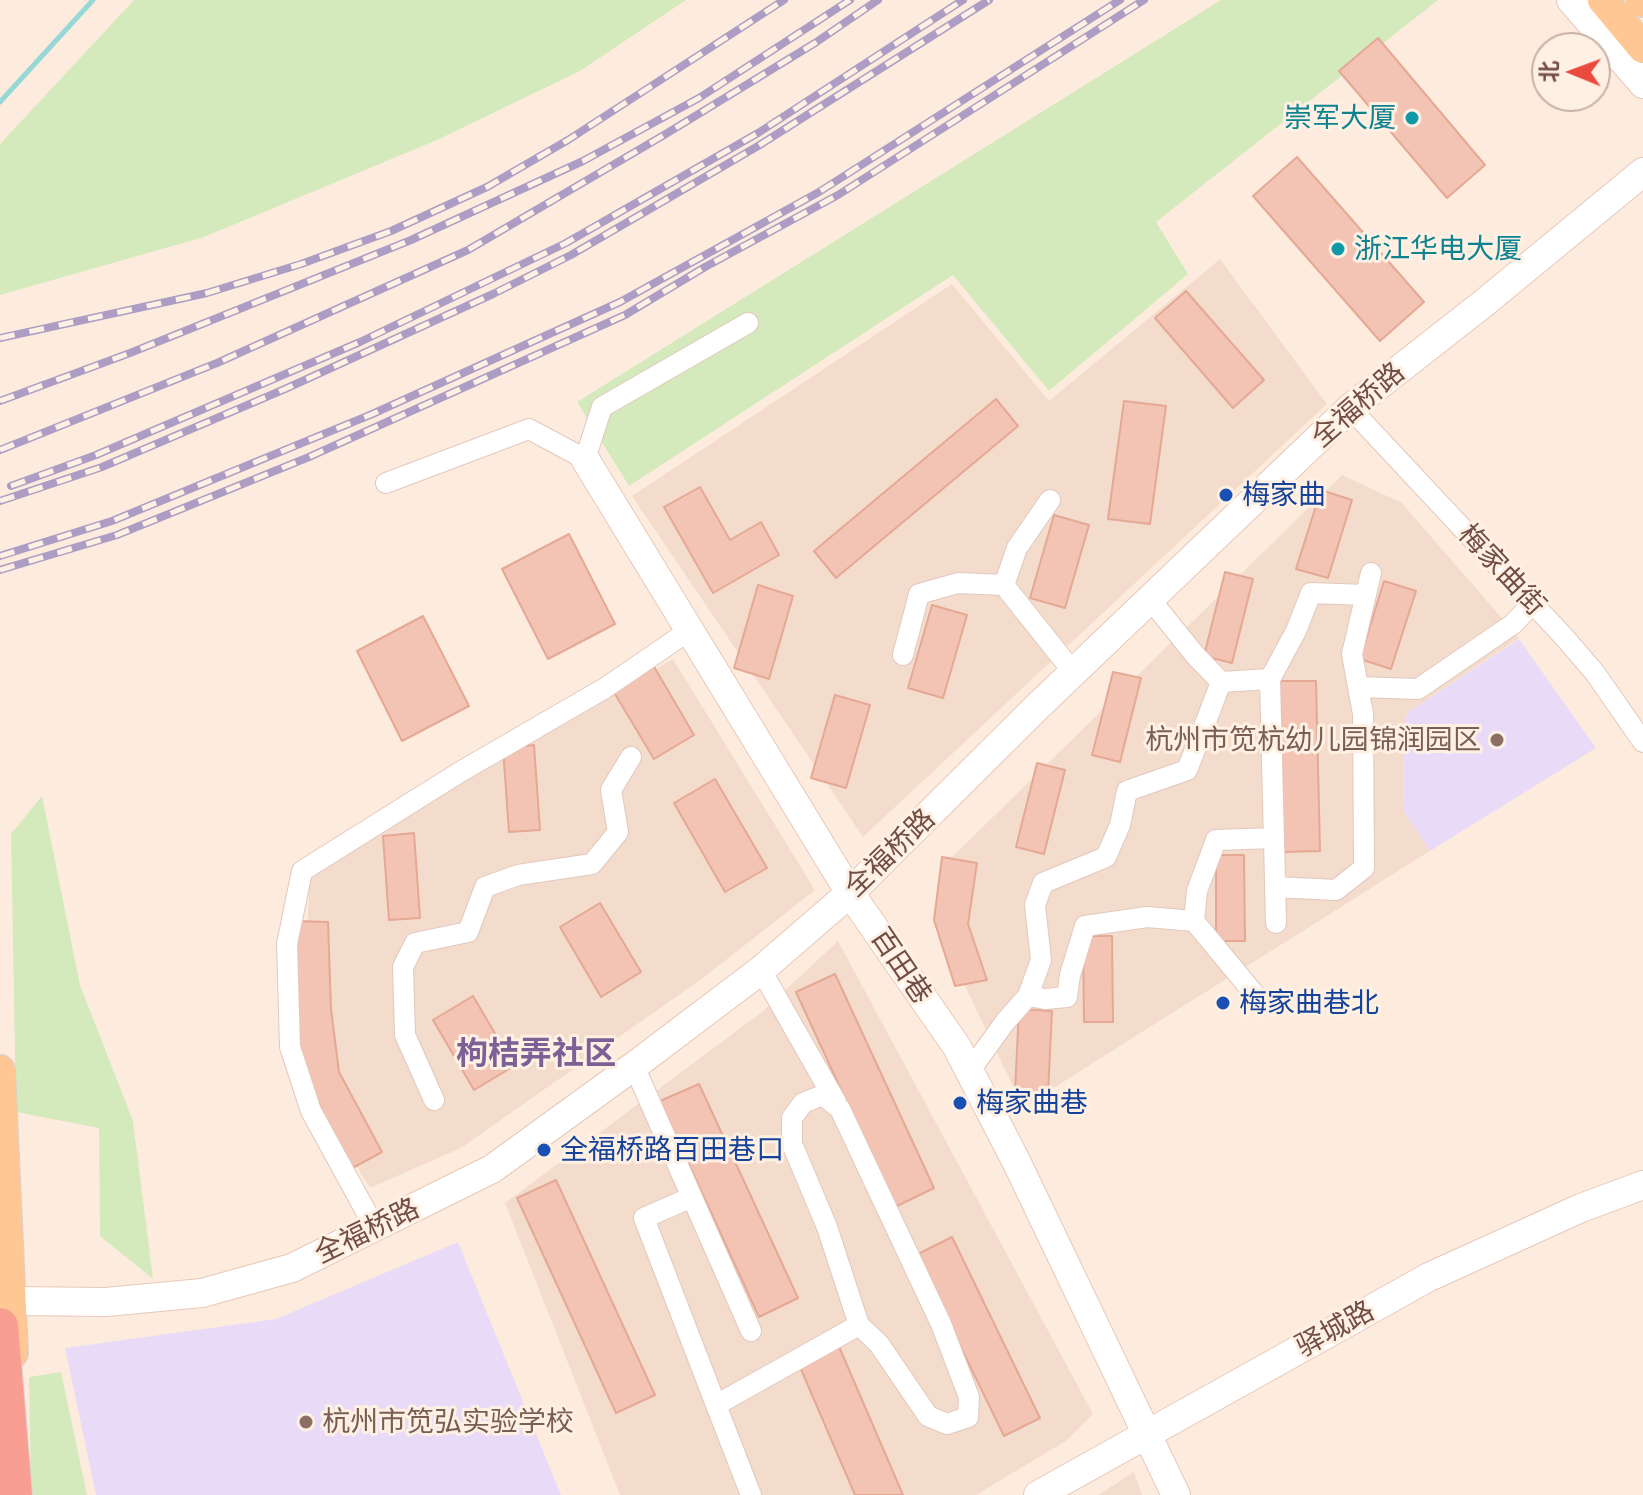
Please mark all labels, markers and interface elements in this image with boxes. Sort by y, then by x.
north arrow [1531,32,1611,112]
text: 北 [1535,60,1562,83]
place label: 崇军大厦 [1284,101,1396,135]
marker: 崇军大厦 [1403,109,1421,127]
place label: 浙江华电大厦 [1354,232,1522,266]
marker: 浙江华电大厦 [1329,240,1347,258]
street label: 全福桥路 [1305,356,1411,454]
place label: 梅家曲 [1242,478,1326,512]
marker: 梅家曲 [1217,486,1235,504]
street label: 梅家曲街 [1452,518,1552,622]
place label: 杭州市笕杭幼儿园锦润园区 [1145,723,1481,757]
marker: 杭州市笕杭幼儿园锦润园区 [1488,731,1506,749]
street label: 全福桥路 [838,802,942,904]
street label: 百田巷 [864,922,938,1010]
place label: 梅家曲巷北 [1239,986,1379,1020]
marker: 梅家曲巷北 [1214,994,1232,1012]
district label: 枸桔弄社区 [456,1035,616,1073]
place label: 梅家曲巷 [976,1086,1088,1120]
marker: 梅家曲巷 [951,1094,969,1112]
place label: 全福桥路百田巷口 [560,1133,784,1167]
marker: 全福桥路百田巷口 [535,1141,553,1159]
street label: 全福桥路 [309,1191,425,1271]
street label: 驿城路 [1290,1294,1380,1364]
place label: 杭州市笕弘实验学校 [322,1405,574,1439]
marker: 杭州市笕弘实验学校 [297,1413,315,1431]

